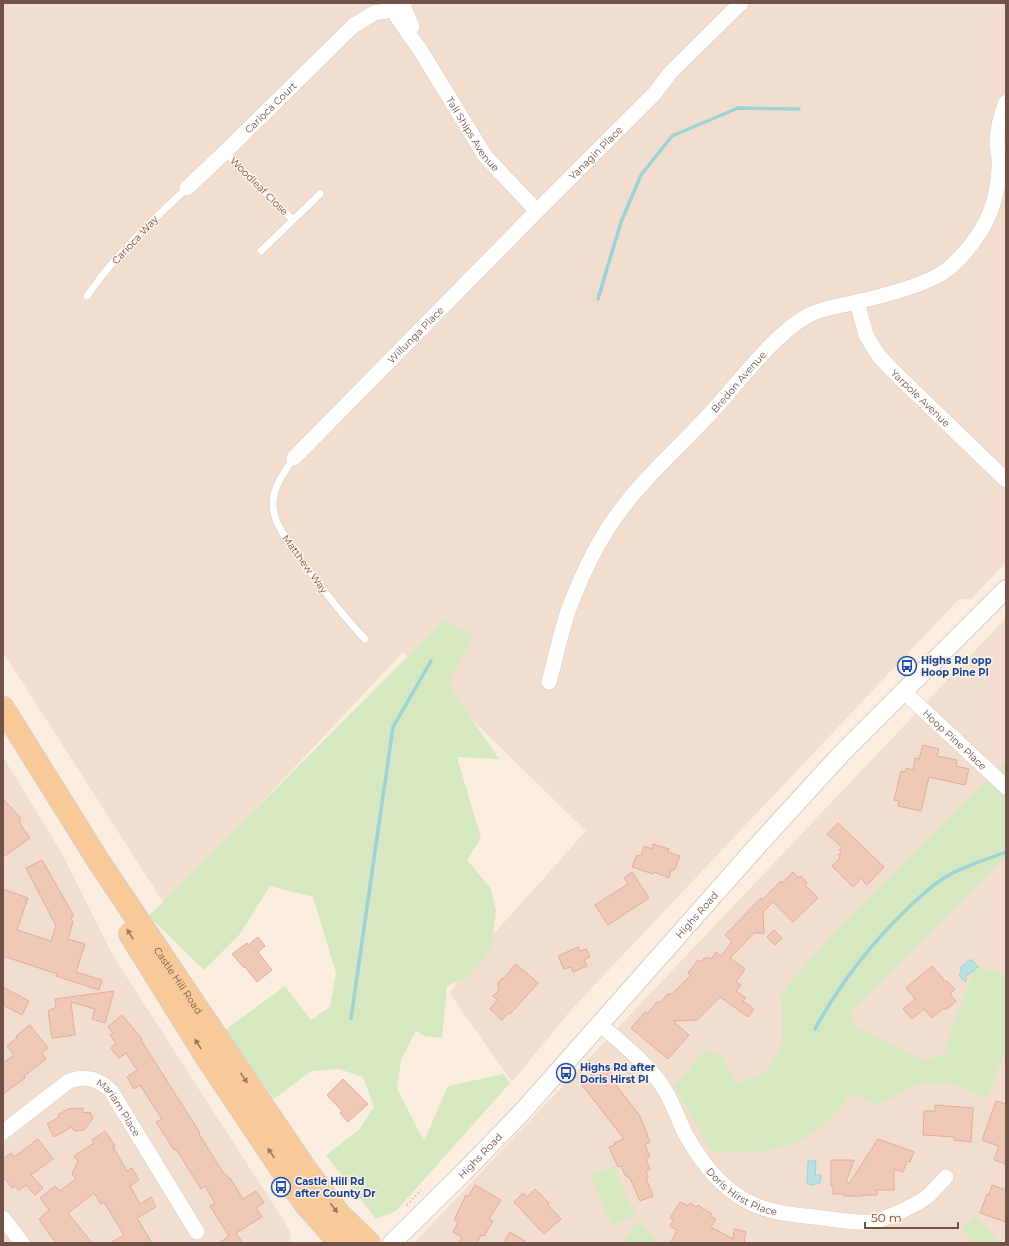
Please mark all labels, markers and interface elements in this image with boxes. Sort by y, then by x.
street label: Carioca Court [242,79,299,136]
street label: Tall Ships Avenue [444,94,502,174]
street label: Yanagin Place [566,123,625,182]
street label: Woodleaf Close [227,154,291,218]
street label: Carioca Way [109,213,161,267]
street label: Willunga Place [384,303,446,366]
street label: Bredon Avenue [708,348,769,415]
street label: Yarpole Avenue [888,366,953,429]
street label: Matthew Way [279,532,331,596]
place label: Highs Rd opp Hoop Pine Pl [921,654,992,679]
bus stop icon: Highs Rd opp Hoop Pine Pl [896,655,918,677]
street label: Hoop Pine Place [920,706,990,772]
street label: Highs Road [672,889,721,941]
one-way arrow [126,929,134,939]
street label: Castle Hill Road [151,944,206,1016]
one-way arrow [195,1038,202,1050]
place label: Highs Rd after Doris Hirst Pl [580,1061,656,1086]
bus stop icon: Highs Rd after Doris Hirst Pl [555,1062,577,1084]
one-way arrow [240,1073,248,1084]
street label: Mariam Place [94,1076,144,1139]
street label: Highs Road [455,1130,505,1181]
one-way arrow [267,1147,274,1158]
street label: Doris Hirst Place [704,1165,779,1218]
place label: Castle Hill Rd after County Dr [295,1175,376,1200]
bus stop icon: Castle Hill Rd after County Dr [270,1176,292,1198]
one-way arrow [330,1203,339,1214]
scale bar [865,1204,958,1230]
text: 50 m [871,1210,902,1225]

